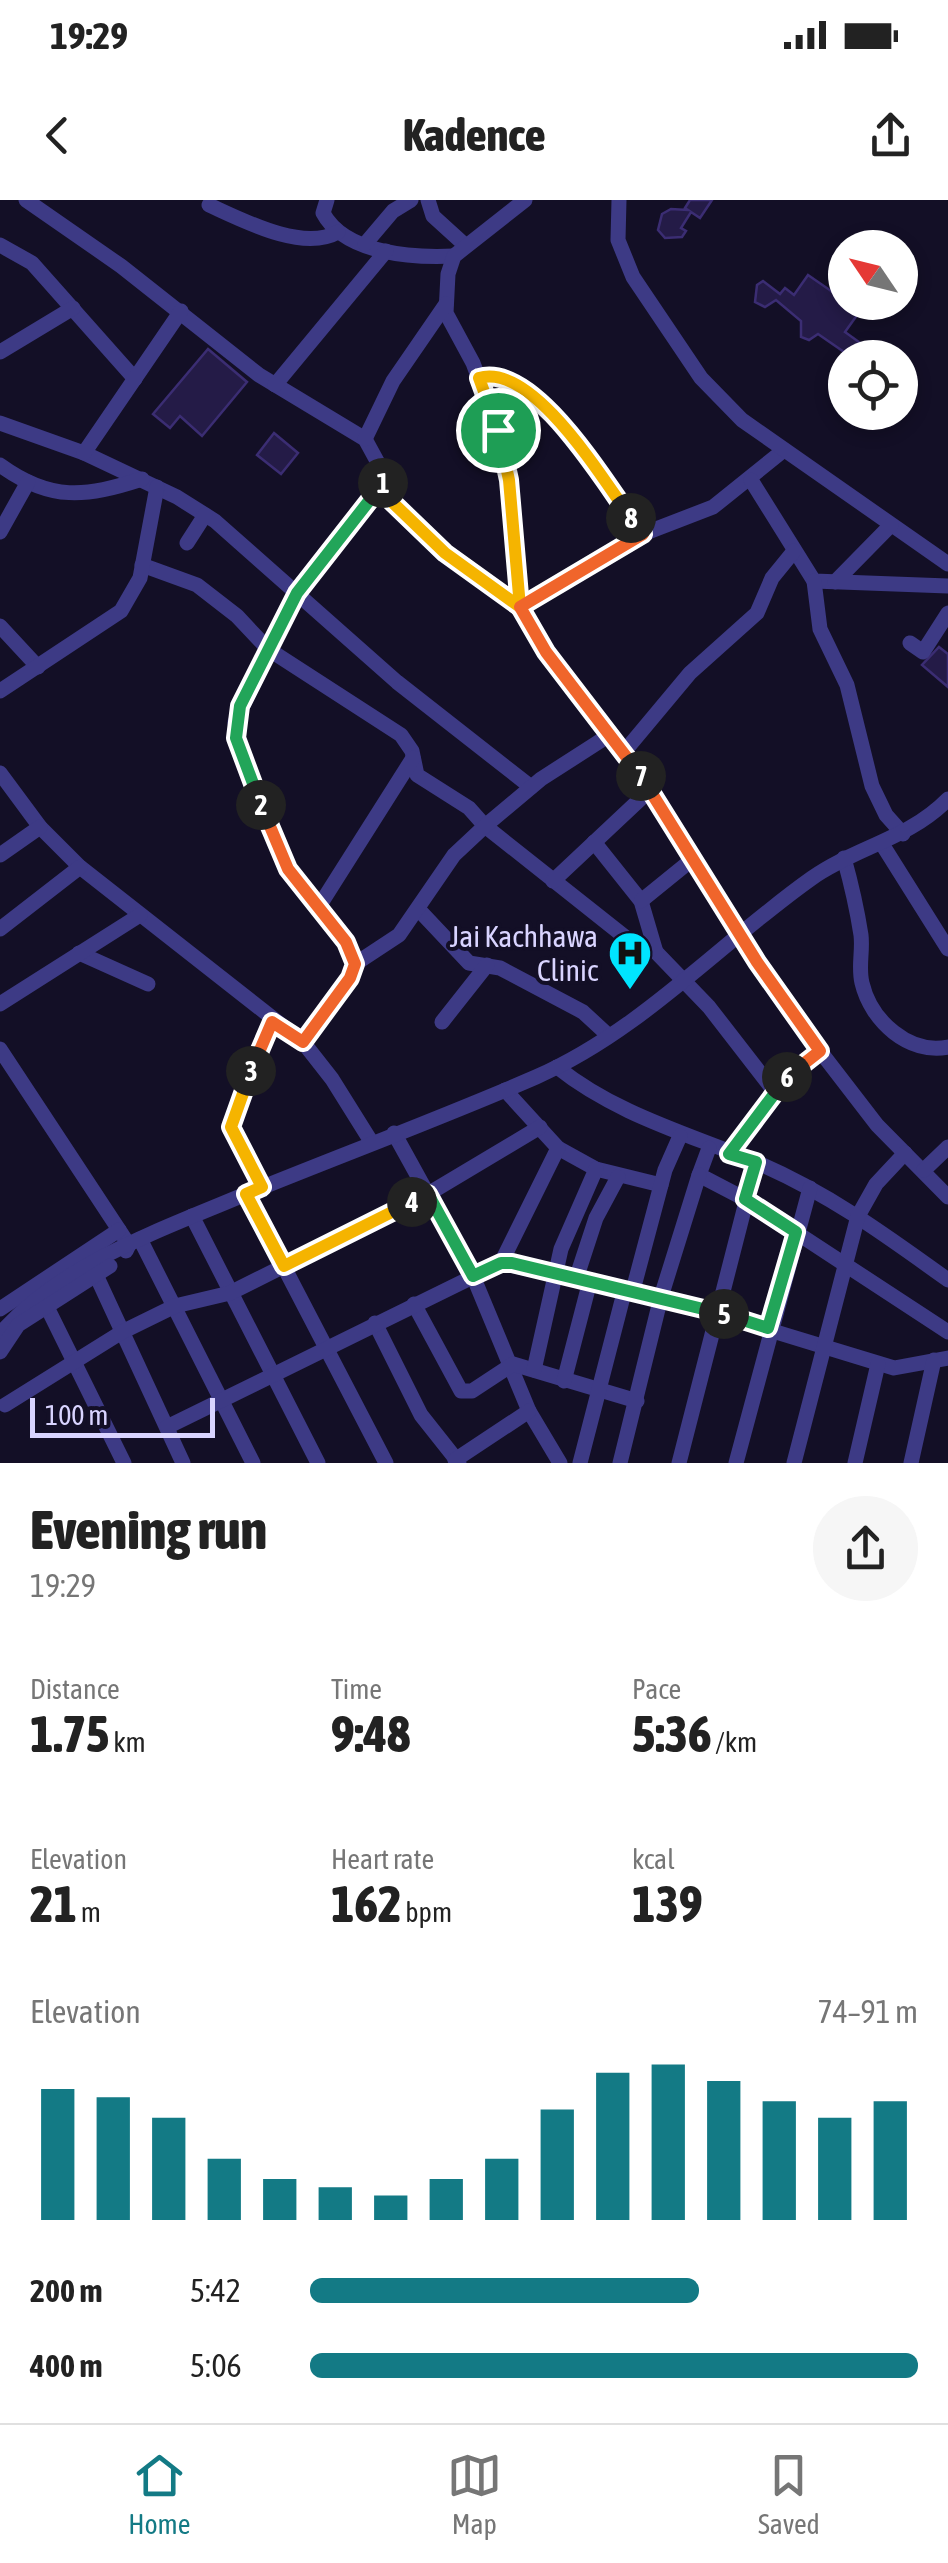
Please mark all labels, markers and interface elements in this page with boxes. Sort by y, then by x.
text: 19:29 [50,14,128,57]
icon: back [30,108,85,163]
icon: share [863,108,918,163]
text: Kadence [403,109,545,161]
north arrow [828,230,918,320]
map controls [828,230,918,430]
button: locate [828,340,918,430]
pin [456,388,541,473]
icon: arrive [471,403,526,458]
pin: 1 [358,458,408,508]
text: 1 [376,467,390,499]
pin: 8 [606,493,656,543]
text: 8 [624,502,638,534]
pin: 7 [616,751,666,801]
text: 7 [634,760,648,792]
pin: 2 [236,780,286,830]
text: 2 [254,789,268,821]
place label: Jai Kachhawa Clinic [450,919,599,987]
hospital icon: Jai Kachhawa Clinic [607,930,653,991]
pin: 3 [226,1046,276,1096]
pin: 6 [762,1052,812,1102]
text: 3 [244,1055,258,1087]
text: 6 [780,1061,794,1093]
pin: 4 [387,1177,437,1227]
text: 4 [405,1186,419,1218]
pin: 5 [699,1289,749,1339]
text: 5 [717,1298,731,1330]
scale bar [30,1393,215,1438]
text: 100 m [45,1399,108,1431]
button: share [813,1496,918,1601]
text: Evening run [30,1498,267,1561]
text: 19:29 [30,1567,96,1604]
text: Distance [30,1673,120,1705]
text: Time [331,1673,382,1705]
text: Pace [632,1673,681,1705]
text: 1.75 [30,1705,109,1763]
text: 9:48 [331,1705,410,1763]
text: 5:36 [632,1705,711,1763]
text: km [109,1726,146,1758]
text: /km [711,1726,757,1758]
text: Elevation [30,1843,127,1875]
text: Heart rate [331,1843,434,1875]
text: kcal [632,1843,675,1875]
text: 21 [30,1875,77,1933]
text: 162 [331,1875,402,1933]
text: 139 [632,1875,703,1933]
text: m [77,1896,101,1928]
text: bpm [402,1896,452,1928]
text: Elevation [30,1993,141,2030]
text: 74–91 m [818,1993,918,2030]
text: 200 m [30,2272,103,2309]
text: 5:42 [190,2272,241,2309]
text: 400 m [30,2347,103,2384]
text: 5:06 [190,2347,241,2384]
tab: Home [128,2448,190,2540]
tab: Map [447,2448,502,2540]
tab: Saved [758,2448,820,2540]

